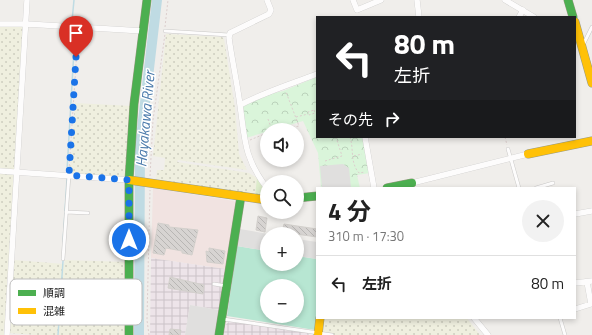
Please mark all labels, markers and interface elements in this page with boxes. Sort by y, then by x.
pin [59,16,93,57]
icon: arrive [65,22,87,44]
text: 80 m [394,22,455,65]
icon: left [328,32,380,84]
text: 左折 [394,62,430,89]
water label: Hayakawa River [129,68,161,168]
text: その先 [328,108,373,131]
icon: right [381,108,403,130]
map controls [260,123,304,323]
button: sound [260,123,304,167]
button: search [260,175,304,219]
text: 4 分 [328,193,371,229]
button: close [522,200,564,242]
position arrow [108,219,150,261]
text: 310 m · 17:30 [328,226,404,246]
button: + [260,227,304,271]
text: 左折 [362,272,392,295]
text: 80 m [531,272,564,295]
icon: left [328,273,350,295]
legend [10,279,142,325]
button: − [260,279,304,323]
text: 順調 [43,285,65,301]
text: 混雑 [43,303,65,319]

